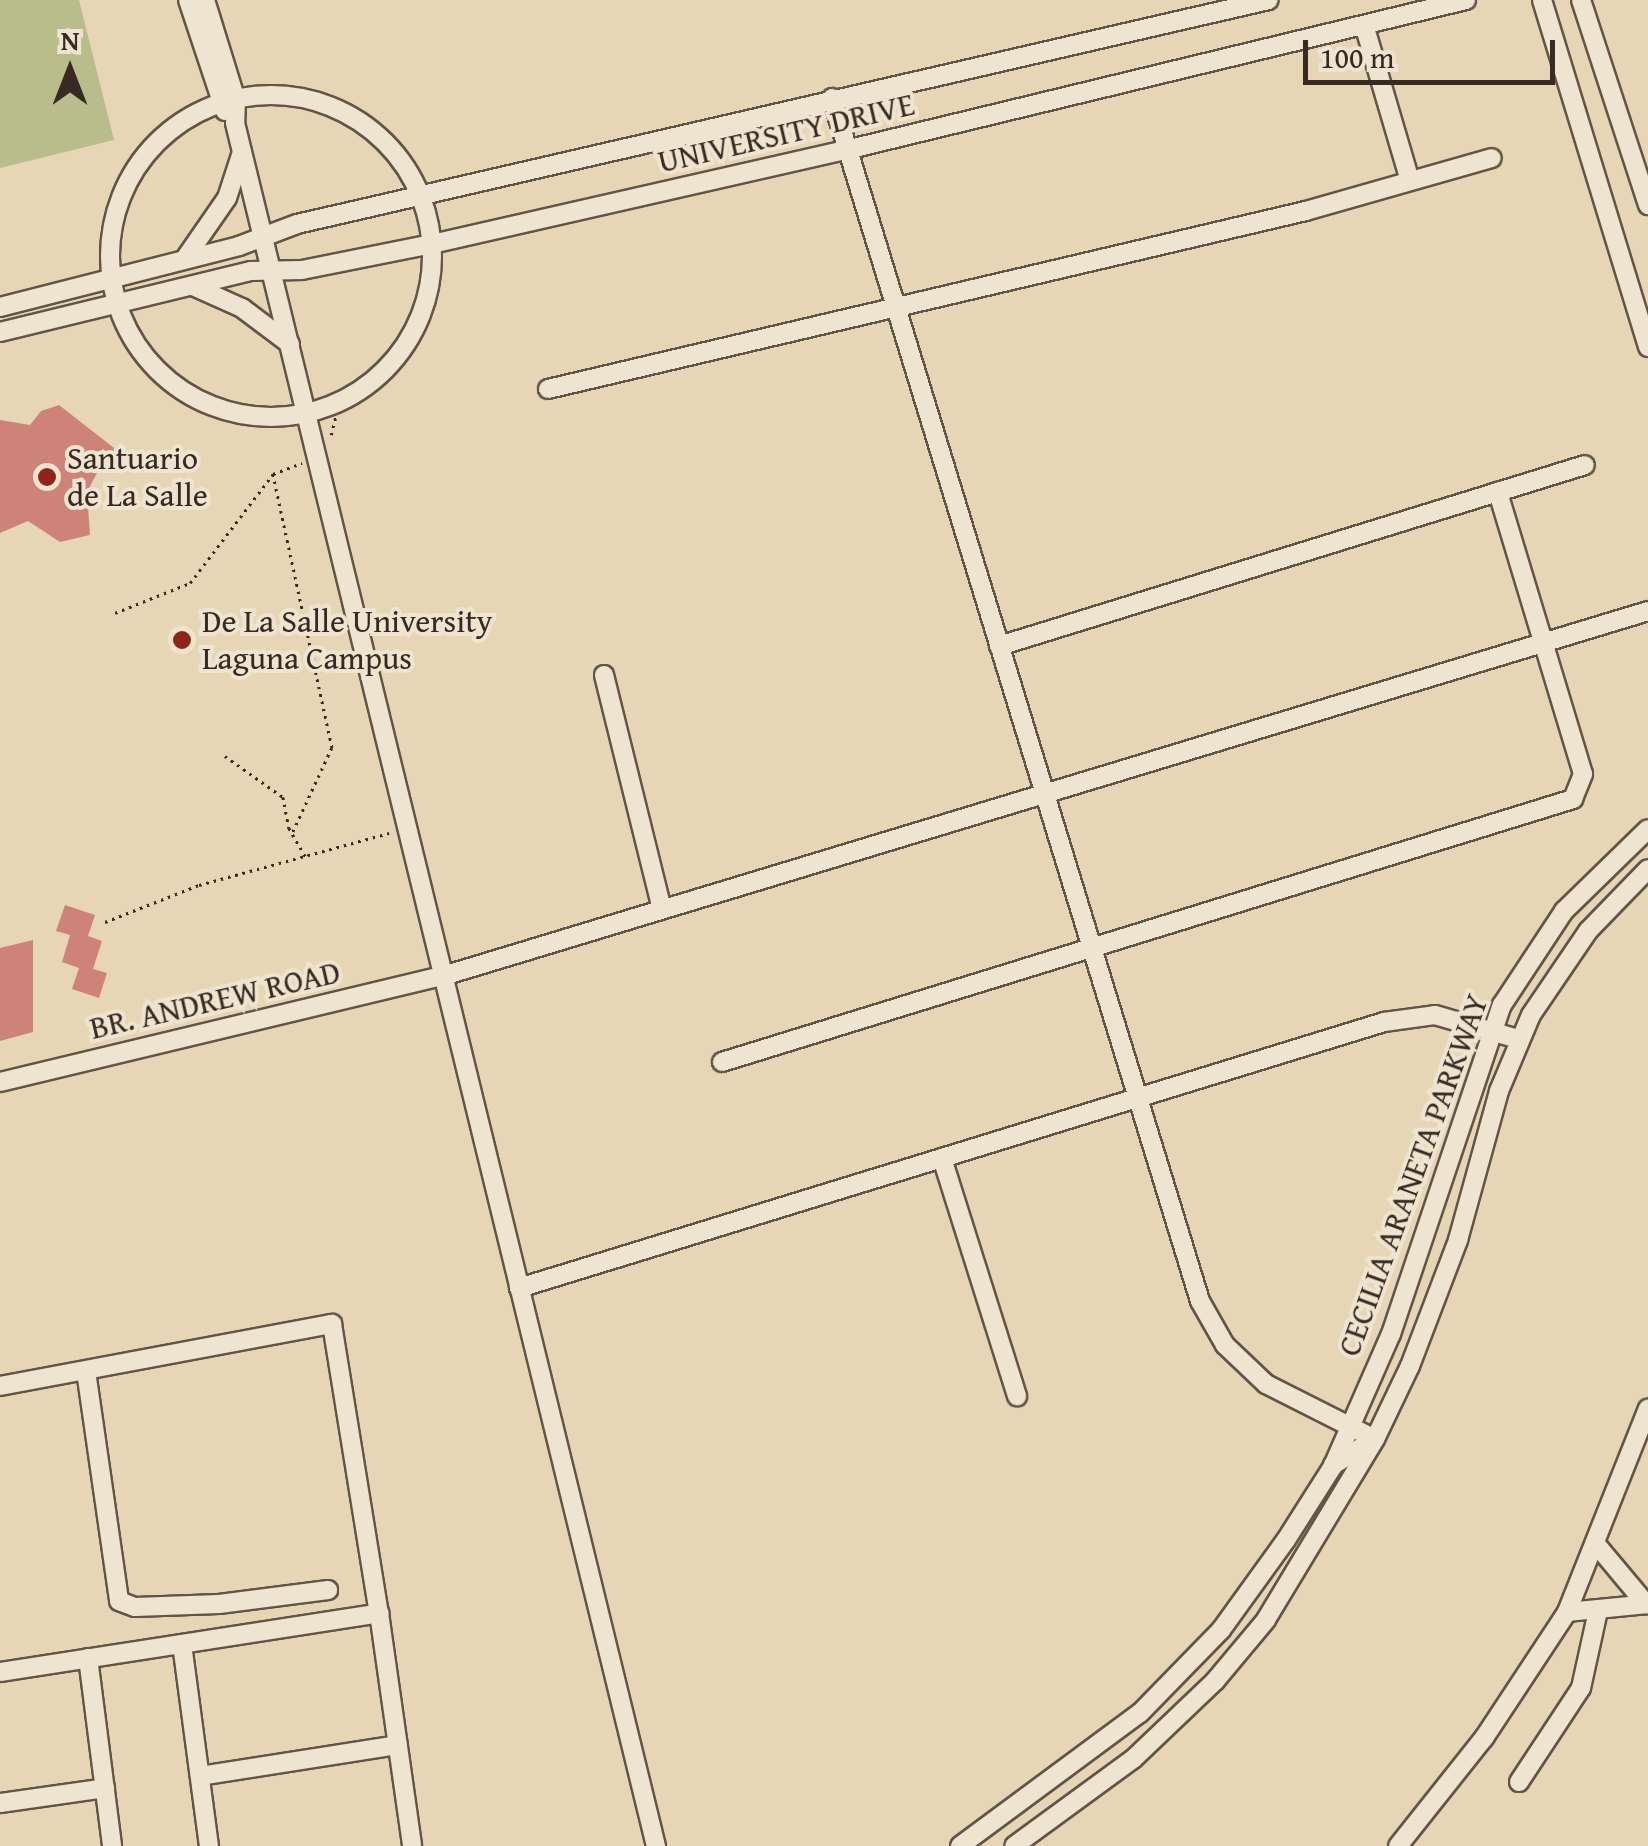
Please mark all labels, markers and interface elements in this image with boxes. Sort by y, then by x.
text: N [61,19,79,60]
north arrow [20,20,120,120]
scale bar [1308,20,1560,82]
text: 100 m [1320,35,1394,79]
street label: UNIVERSITY DRIVE [654,85,918,181]
place label: Santuario de La Salle [67,440,208,515]
marker: Santuario de La Salle [36,466,58,488]
place label: De La Salle University Laguna Campus [202,603,492,678]
marker: De La Salle University Laguna Campus [171,629,193,651]
street label: BR. ANDREW ROAD [86,953,344,1047]
street label: CECILIA ARANETA PARKWAY [1330,989,1496,1361]

